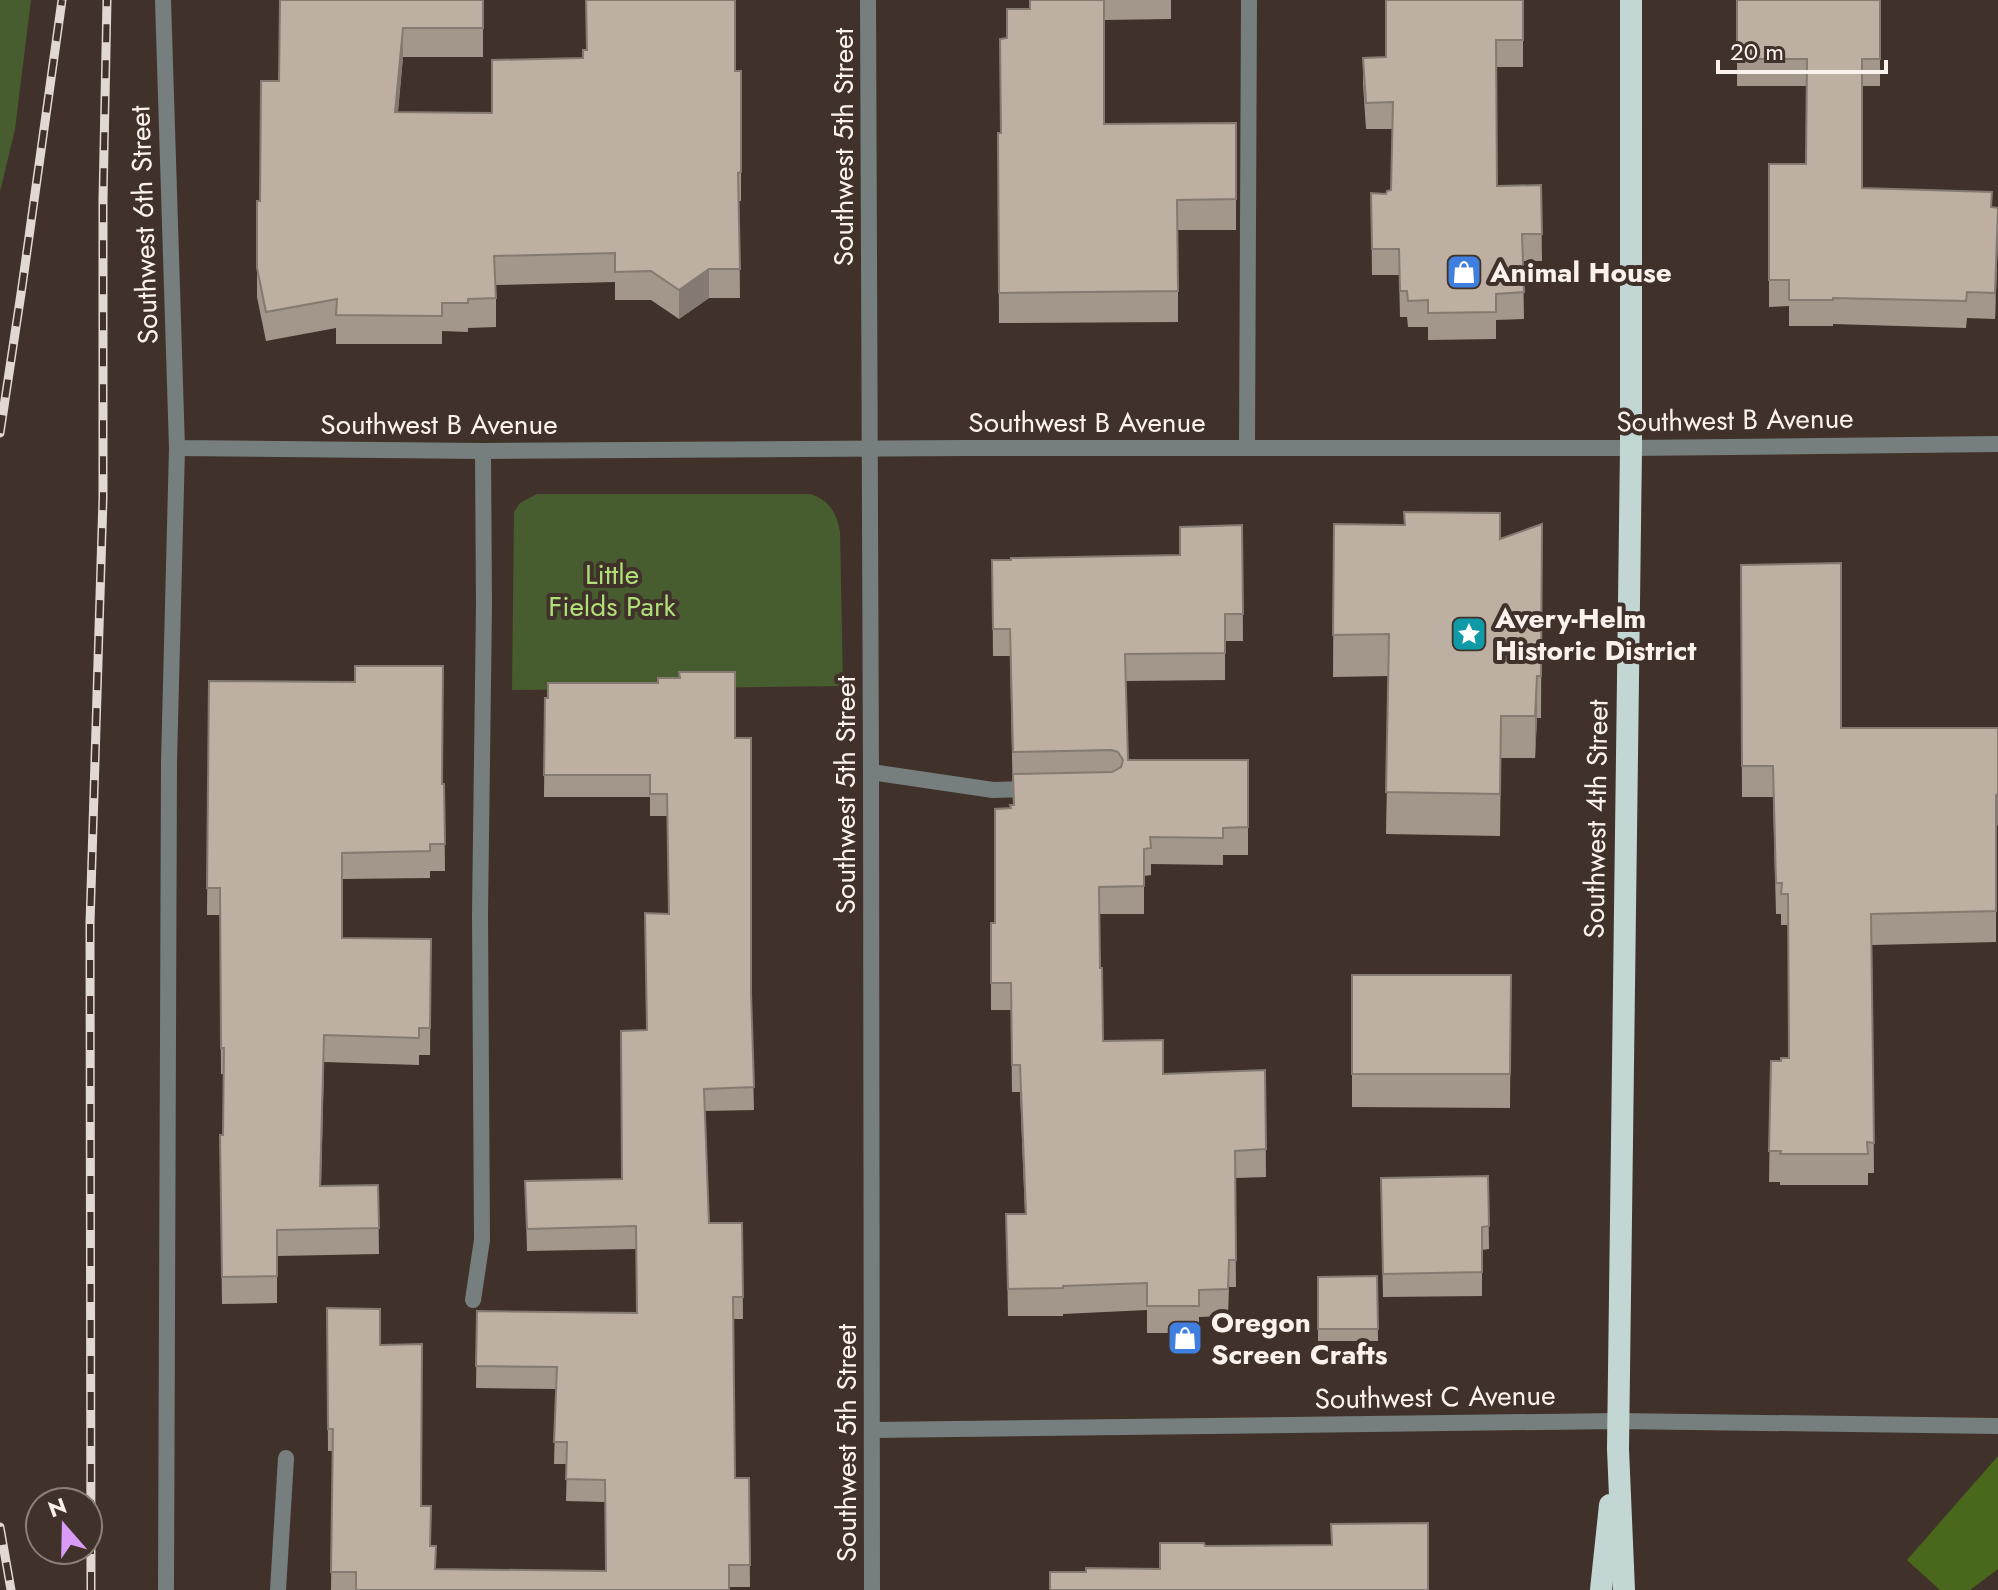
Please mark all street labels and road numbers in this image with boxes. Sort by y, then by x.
street label: Southwest 5th Street [823,27,864,266]
street label: Southwest 6th Street [119,105,169,345]
street label: Southwest B Avenue [1616,397,1854,443]
street label: Southwest B Avenue [968,402,1206,443]
street label: Southwest B Avenue [320,404,558,445]
street label: Southwest 5th Street [825,675,866,914]
street label: Southwest 4th Street [1573,699,1619,939]
street label: Southwest 5th Street [826,1323,867,1562]
street label: Southwest C Avenue [1314,1374,1556,1420]

